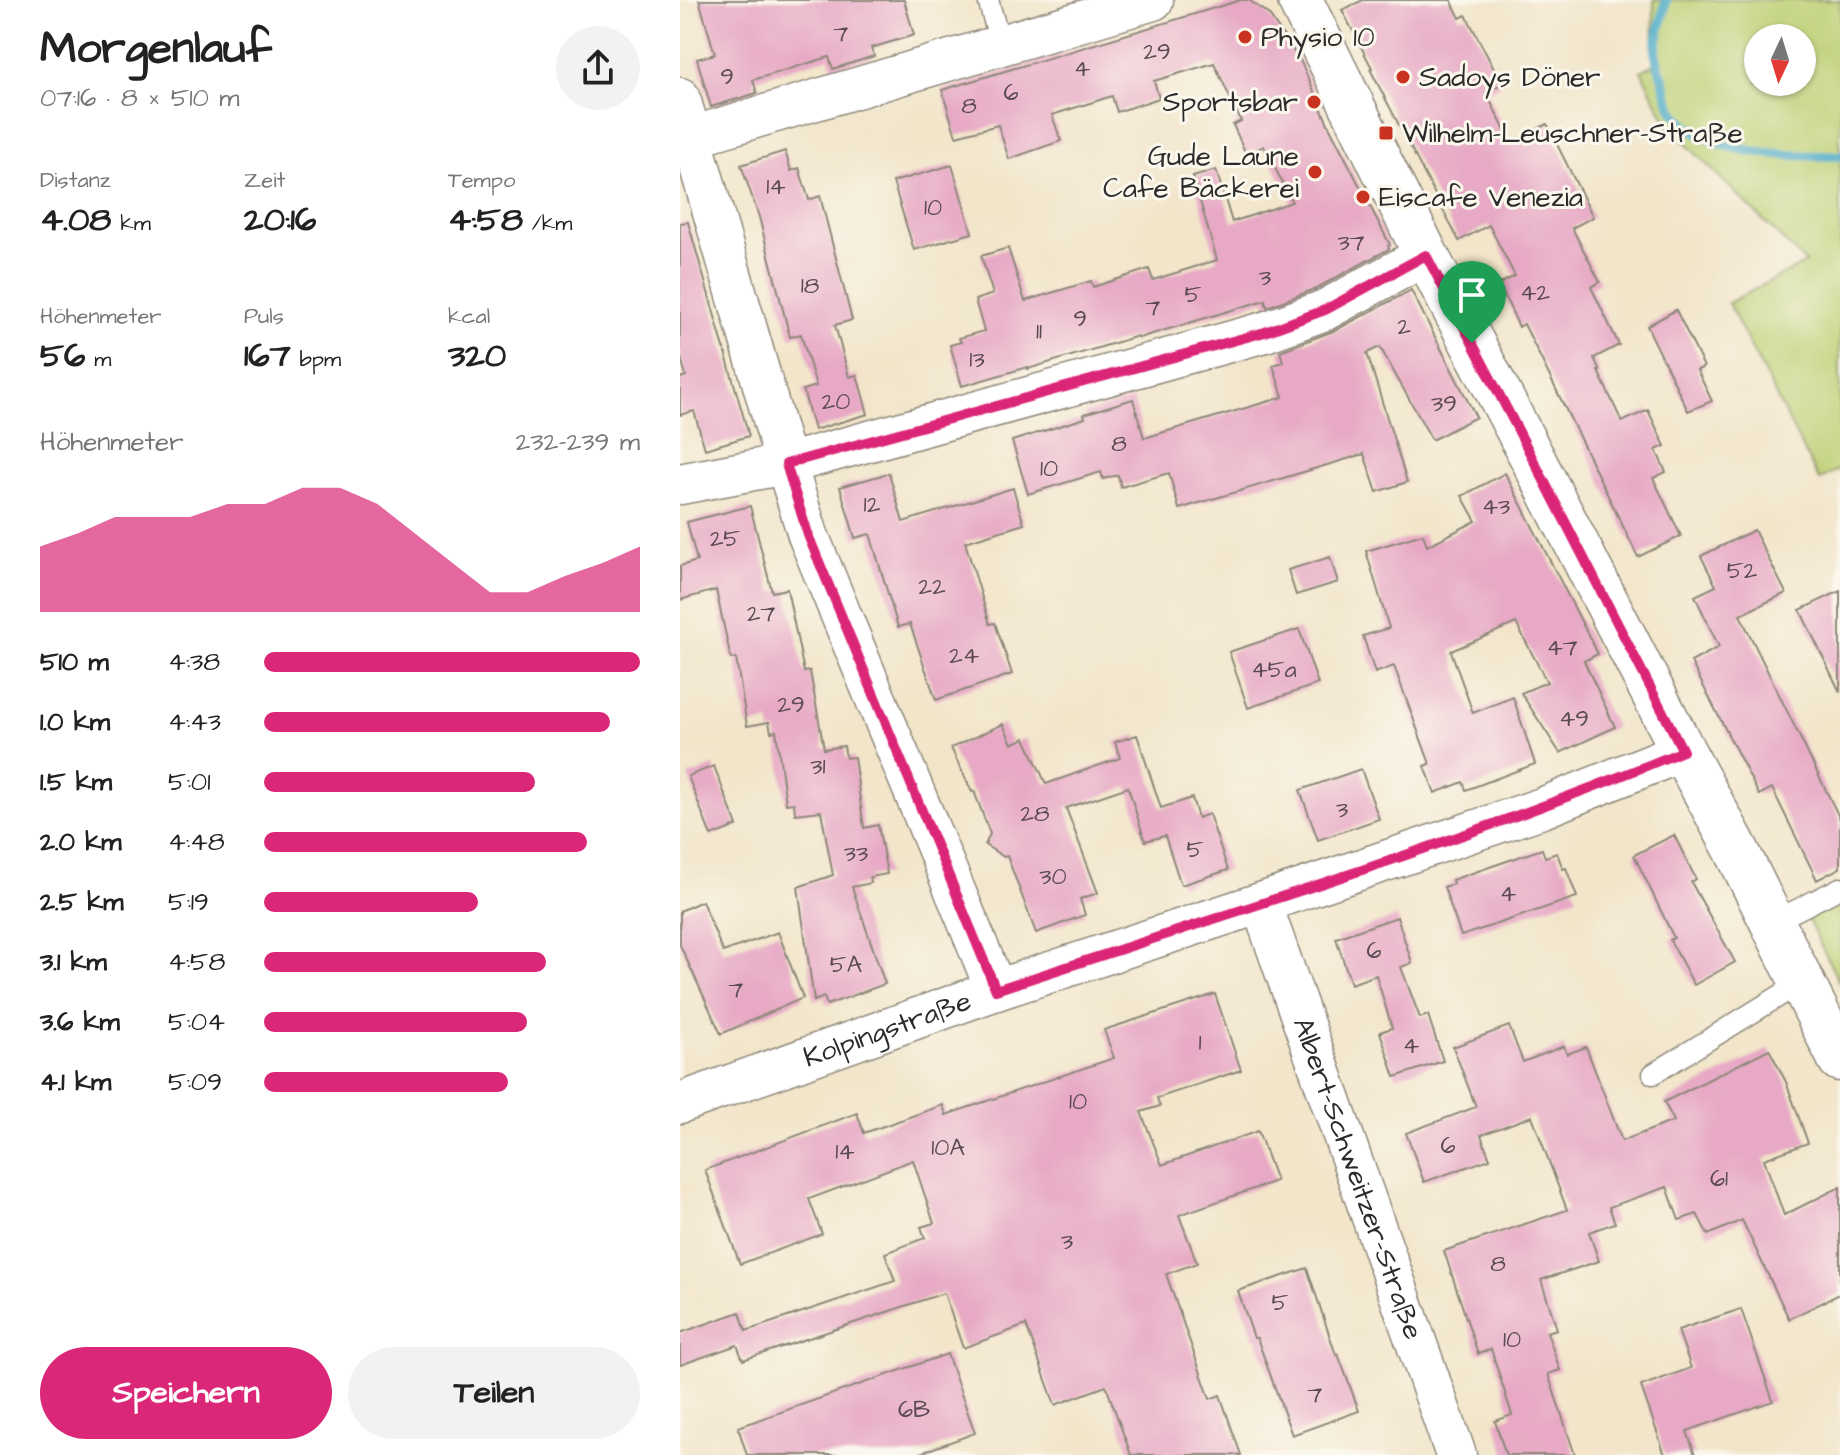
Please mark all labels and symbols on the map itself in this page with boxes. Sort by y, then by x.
house number: 7 [834,17,849,51]
place label: Physio 10 [1261,18,1375,59]
north arrow [1744,24,1816,96]
marker: Physio 10 [1236,28,1254,46]
house number: 29 [1143,35,1171,69]
house number: 4 [1074,52,1090,86]
place label: Sadoys Döner [1419,58,1600,99]
house number: 9 [720,60,734,94]
marker: Sadoys Döner [1394,68,1412,86]
house number: 6 [1003,76,1019,110]
place label: Sportsbar [1162,83,1298,122]
house number: 8 [961,89,977,123]
marker: Sportsbar [1305,93,1323,111]
place label: Wilhelm-Leuschner-Straße [1402,114,1743,153]
marker: Wilhelm-Leuschner-Straße [1377,124,1395,142]
place label: Gude Laune Cafe Bäckerei [1103,137,1299,208]
marker: Gude Laune Cafe Bäckerei [1306,163,1324,181]
house number: 14 [766,170,786,204]
place label: Eiscafe Venezia [1379,178,1583,217]
marker: Eiscafe Venezia [1354,188,1372,206]
house number: 10 [924,191,942,225]
house number: 37 [1338,226,1365,260]
house number: 3 [1259,261,1271,295]
pin [1438,261,1506,343]
house number: 18 [801,269,819,303]
house number: 42 [1520,276,1550,310]
house number: 5 [1185,278,1202,312]
house number: 7 [1146,291,1161,325]
house number: 9 [1073,302,1087,336]
house number: 2 [1397,310,1411,344]
house number: 11 [1036,315,1042,349]
house number: 13 [969,343,985,377]
house number: 20 [822,385,850,419]
house number: 39 [1431,387,1457,421]
house number: 8 [1111,427,1127,461]
house number: 10 [1040,452,1058,486]
house number: 12 [864,488,881,522]
house number: 43 [1482,490,1510,524]
house number: 25 [710,522,740,556]
house number: 52 [1727,554,1758,588]
house number: 22 [918,570,946,604]
house number: 27 [747,597,775,631]
house number: 47 [1546,631,1578,665]
house number: 24 [949,639,979,673]
house number: 45a [1251,653,1297,687]
house number: 29 [777,688,805,722]
house number: 49 [1559,702,1589,736]
house number: 31 [810,750,826,784]
house number: 3 [1336,793,1348,827]
house number: 28 [1020,797,1050,831]
house number: 5 [1187,833,1204,867]
house number: 33 [844,837,868,871]
house number: 30 [1039,860,1067,894]
house number: 4 [1500,877,1516,911]
house number: 6 [1366,934,1382,968]
house number: 5A [830,948,862,982]
house number: 7 [729,973,744,1007]
street label: Kolpingstraße [798,981,976,1077]
street label: Albert-Schweitzer-Straße [1283,1012,1433,1345]
house number: 1 [1198,1026,1202,1060]
house number: 4 [1403,1029,1419,1063]
house number: 10 [1069,1085,1087,1119]
house number: 6 [1440,1129,1456,1163]
house number: 10A [931,1131,965,1165]
house number: 14 [835,1135,855,1169]
house number: 61 [1710,1162,1728,1196]
house number: 3 [1061,1225,1073,1259]
house number: 8 [1490,1247,1506,1281]
house number: 5 [1272,1286,1289,1320]
house number: 10 [1503,1323,1521,1357]
house number: 7 [1308,1378,1323,1412]
house number: 6B [898,1393,930,1427]

